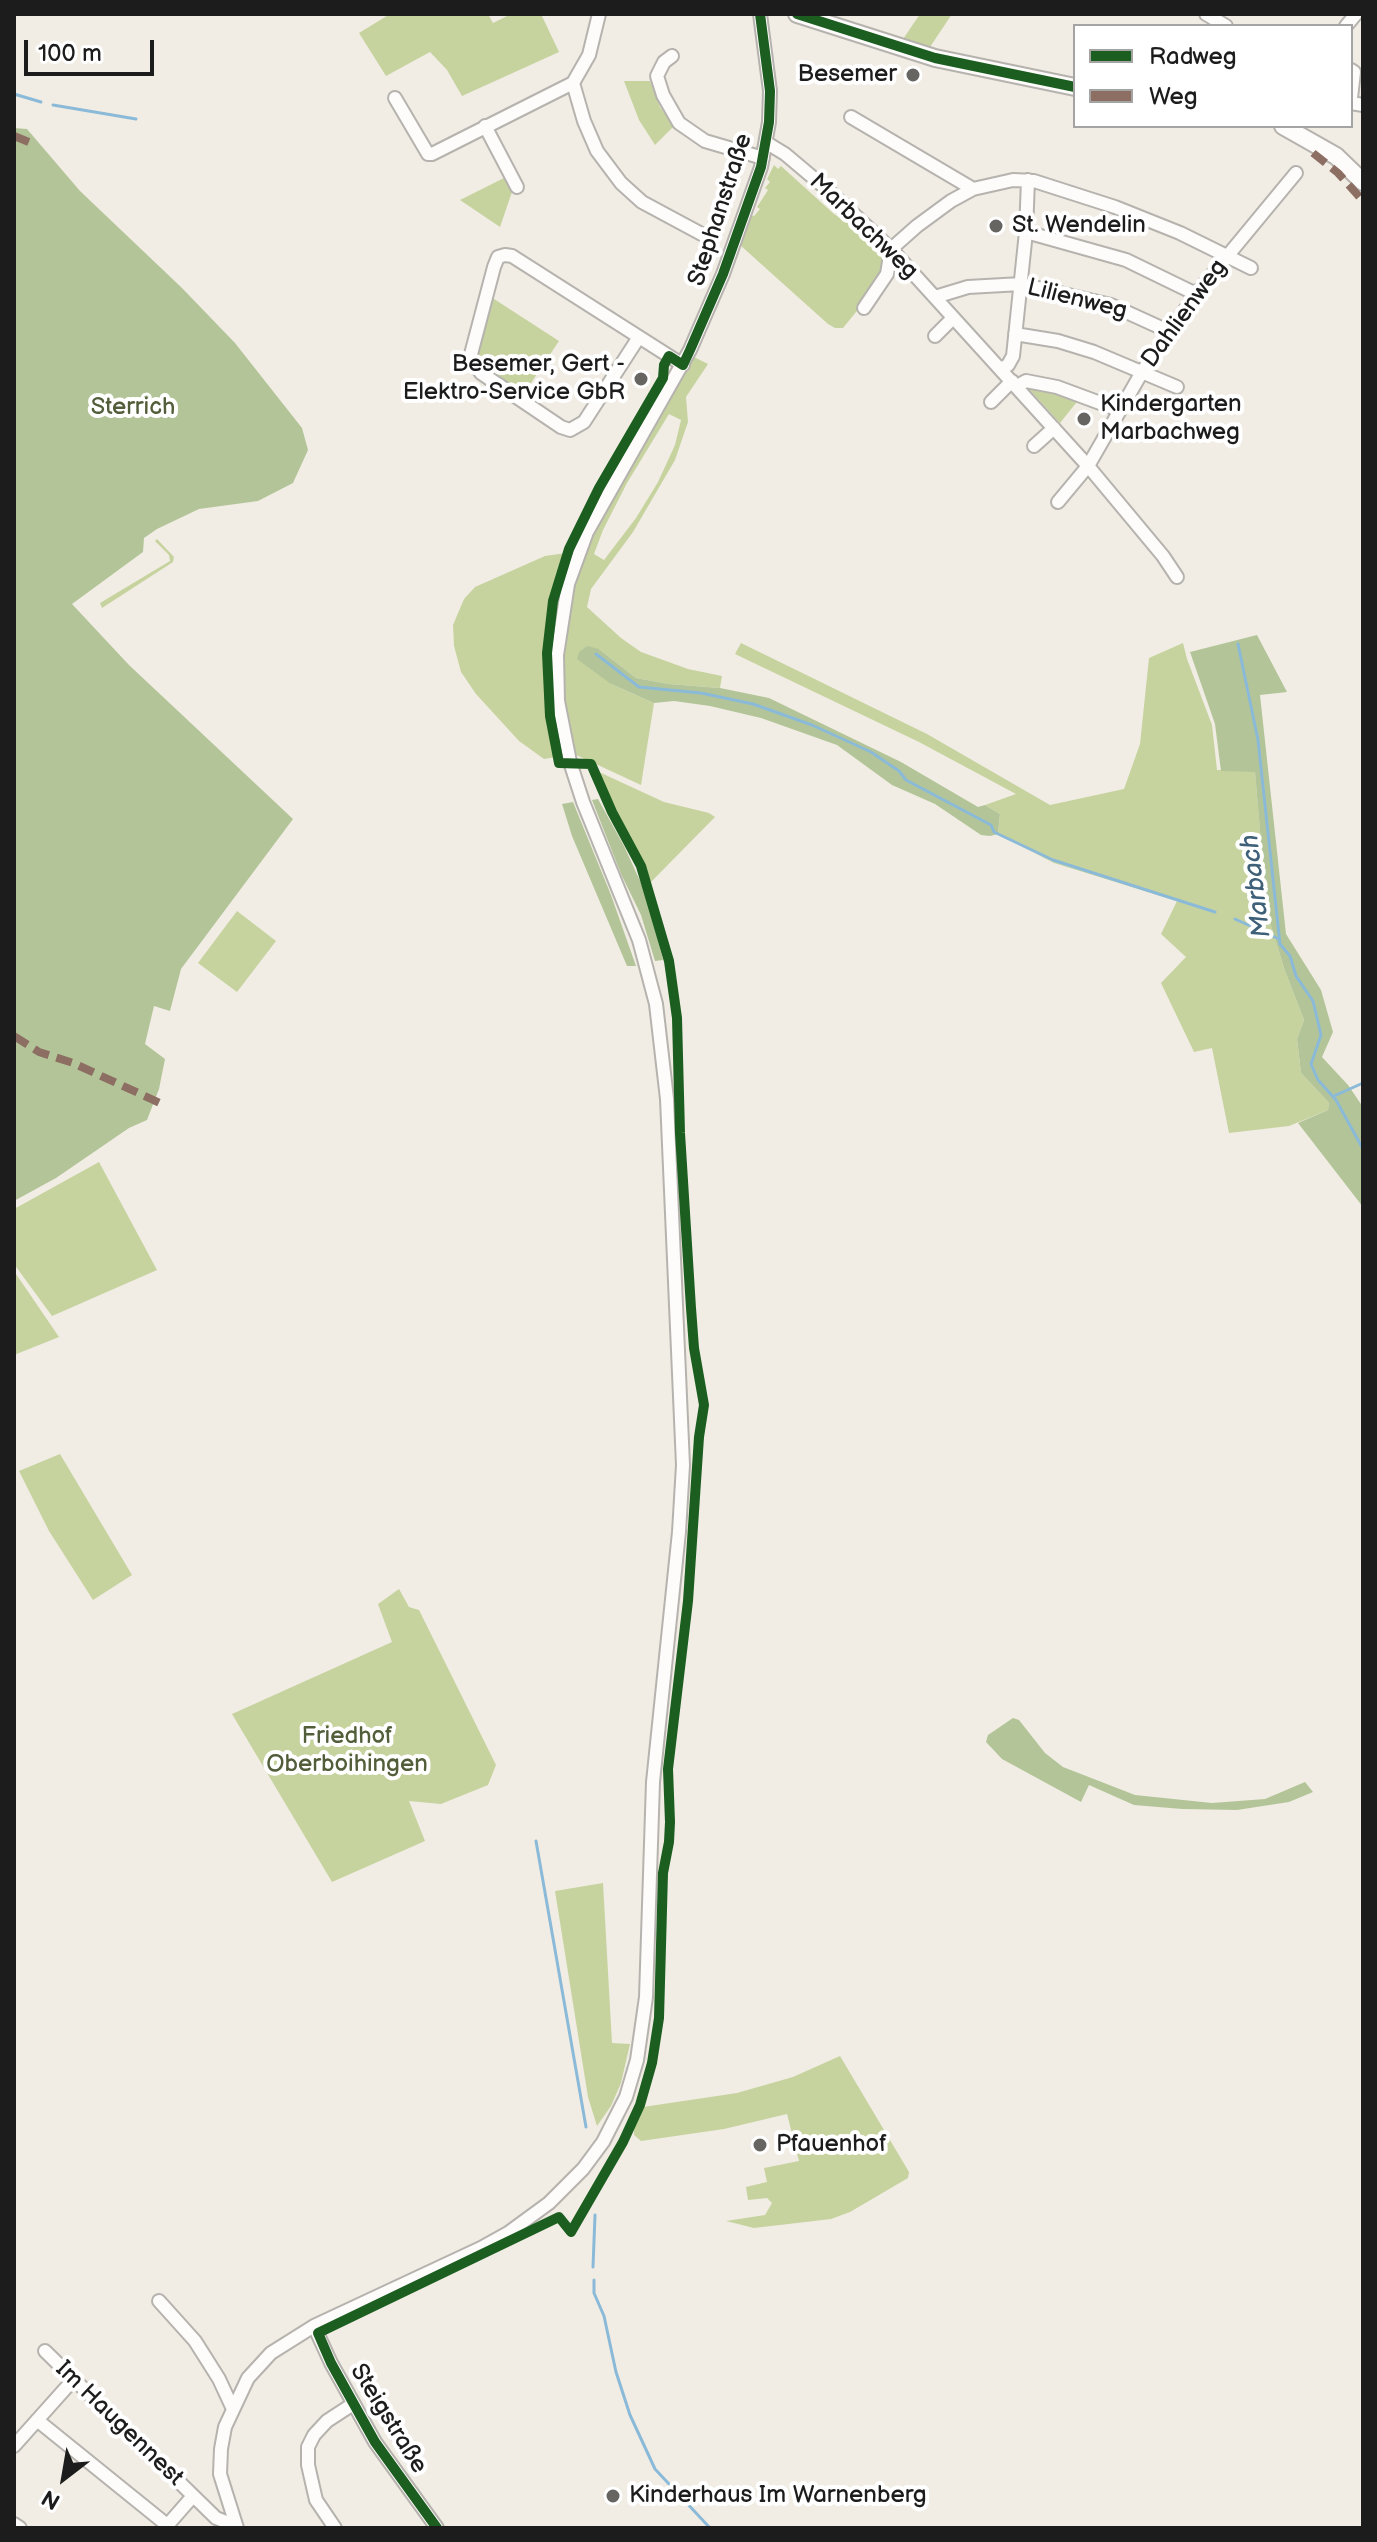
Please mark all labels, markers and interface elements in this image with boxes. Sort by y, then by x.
scale bar [28,24,158,74]
legend [1073,24,1353,128]
text: 100 m [38,39,102,68]
text: Radweg [1149,42,1236,71]
place label: Besemer [797,61,897,89]
marker: Besemer [904,66,922,84]
text: Weg [1149,82,1198,111]
street label: Stephanstraße [683,130,759,290]
street label: Marbachweg [803,168,923,286]
place label: St. Wendelin [1012,212,1146,240]
marker: St. Wendelin [987,217,1005,235]
street label: Dahlienweg [1136,254,1234,374]
street label: Lilienweg [1024,274,1130,326]
place label: Besemer, Gert - Elektro-Service GbR [403,351,625,407]
marker: Besemer, Gert - Elektro-Service GbR [632,370,650,388]
place label: Kindergarten Marbachweg [1100,391,1242,447]
park label: Sterrich [91,394,175,422]
marker: Kindergarten Marbachweg [1075,410,1093,428]
water label: Marbach [1235,833,1279,939]
park label: Friedhof Oberboihingen [266,1723,428,1779]
place label: Pfauenhof [776,2131,887,2159]
marker: Pfauenhof [751,2136,769,2154]
street label: Im Haugennest [49,2356,189,2492]
street label: Steigstraße [343,2359,433,2479]
north arrow [24,2438,104,2518]
place label: Kinderhaus Im Warnenberg [629,2482,927,2510]
text: N [37,2483,65,2515]
marker: Kinderhaus Im Warnenberg [604,2487,622,2505]

